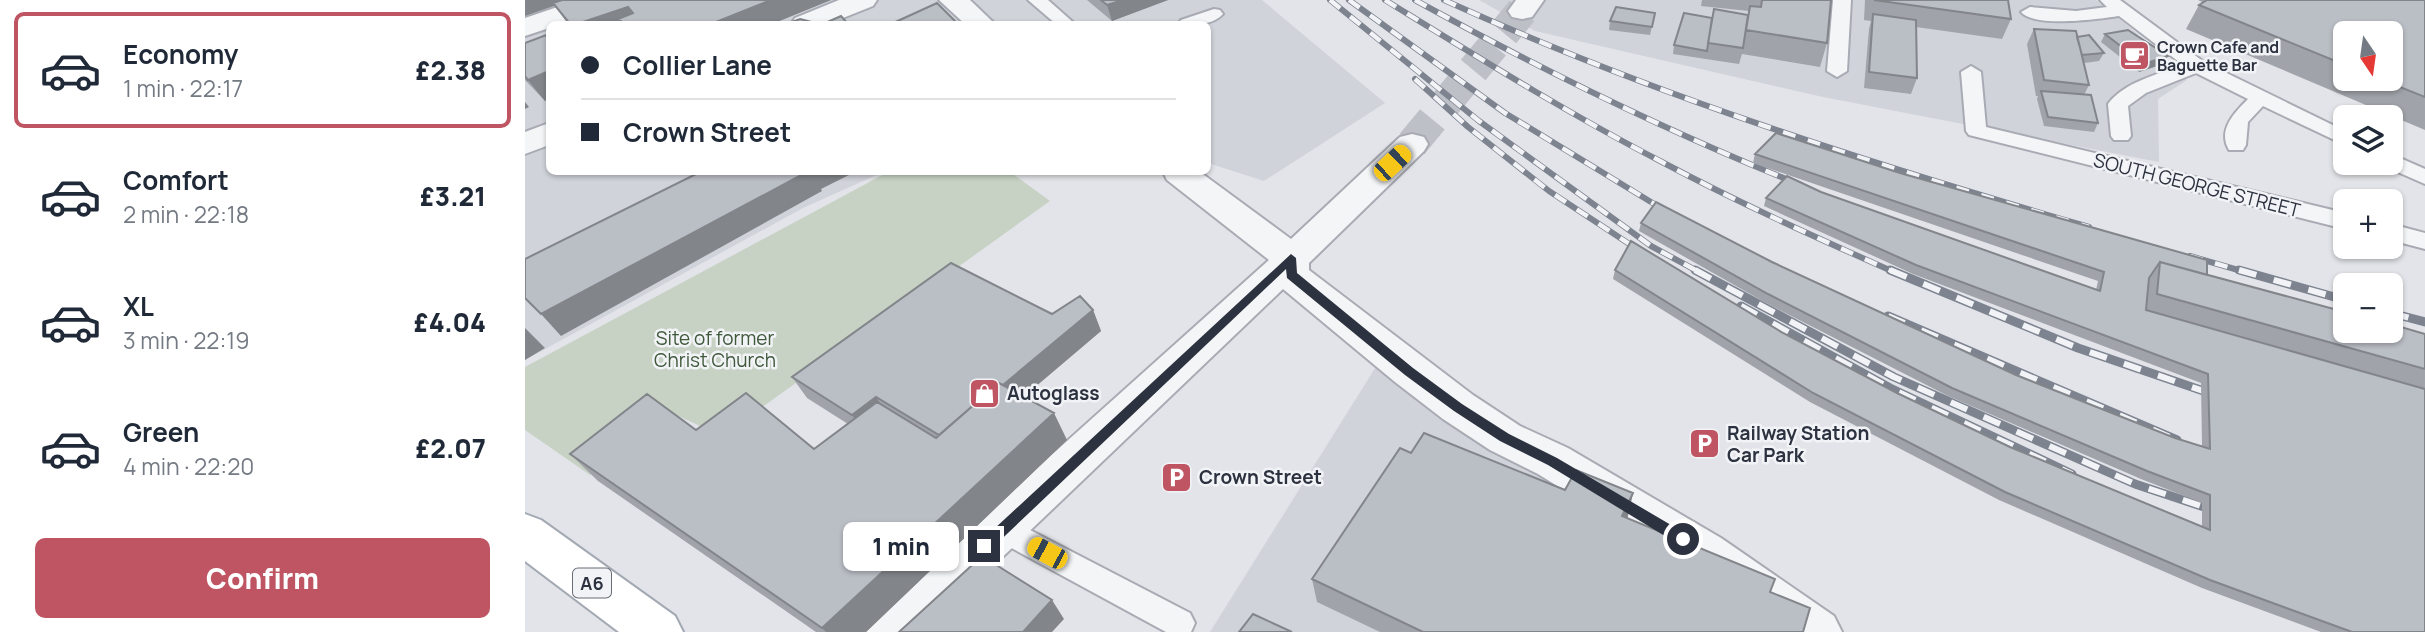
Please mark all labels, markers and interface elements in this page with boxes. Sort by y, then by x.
north arrow [2333,21,2403,91]
map controls [2333,21,2403,343]
text: Economy [123,36,238,72]
place label: Crown Cafe and Baguette Bar [2157,36,2279,76]
icon: car [39,39,102,102]
cafe icon: Crown Cafe and Baguette Bar [2117,39,2151,73]
text: Collier Lane [623,47,772,83]
text: £2.38 [416,52,486,88]
text: 1 min · 22:17 [123,72,243,104]
button: layers [2333,105,2403,175]
text: Crown Street [623,114,791,150]
car [1370,141,1415,185]
street label: SOUTH GEORGE STREET [2091,147,2304,223]
text: Comfort [123,162,229,198]
icon: car [39,165,102,228]
text: £3.21 [420,178,486,214]
button: + [2333,189,2403,259]
text: 2 min · 22:18 [123,198,249,230]
button: − [2333,273,2403,343]
text: XL [123,288,154,324]
icon: car [39,291,102,354]
text: £4.04 [414,304,486,340]
text: 3 min · 22:19 [123,324,250,356]
park label: Site of former Christ Church [654,325,776,373]
shop icon: Autoglass [967,376,1001,410]
place label: Autoglass [1007,380,1100,406]
text: Green [123,414,199,450]
icon: car [39,417,102,480]
place label: Railway Station Car Park [1727,420,1869,468]
parking icon: Railway Station Car Park [1687,427,1721,461]
text: £2.07 [415,430,486,466]
text: 4 min · 22:20 [123,450,254,482]
parking icon: Crown Street [1159,460,1193,494]
place label: Crown Street [1199,464,1322,490]
callout: 1 min [844,522,959,570]
route start [1667,523,1699,555]
text: 1 min [872,530,930,562]
route end [968,530,1000,562]
car [1024,534,1071,572]
button: Confirm [35,538,490,618]
road number: A6 [573,568,611,598]

